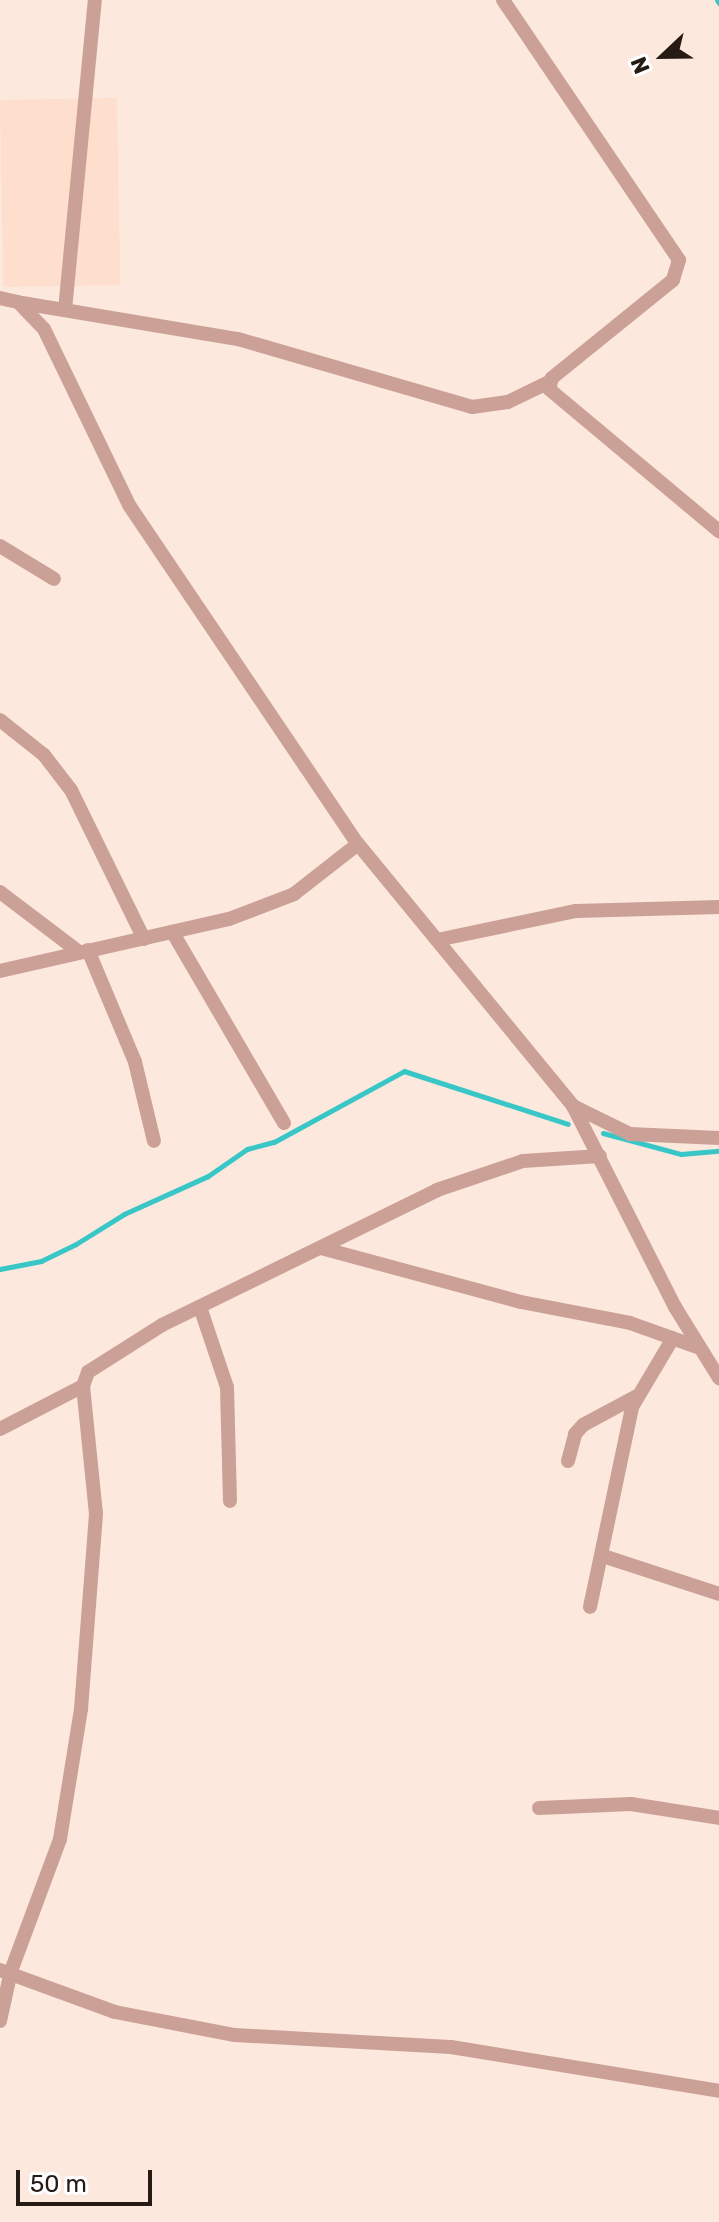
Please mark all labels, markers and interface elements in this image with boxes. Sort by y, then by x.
north arrow [623,16,703,96]
text: N [625,53,656,78]
scale bar [20,2154,156,2204]
text: 50 m [30,2170,87,2198]

